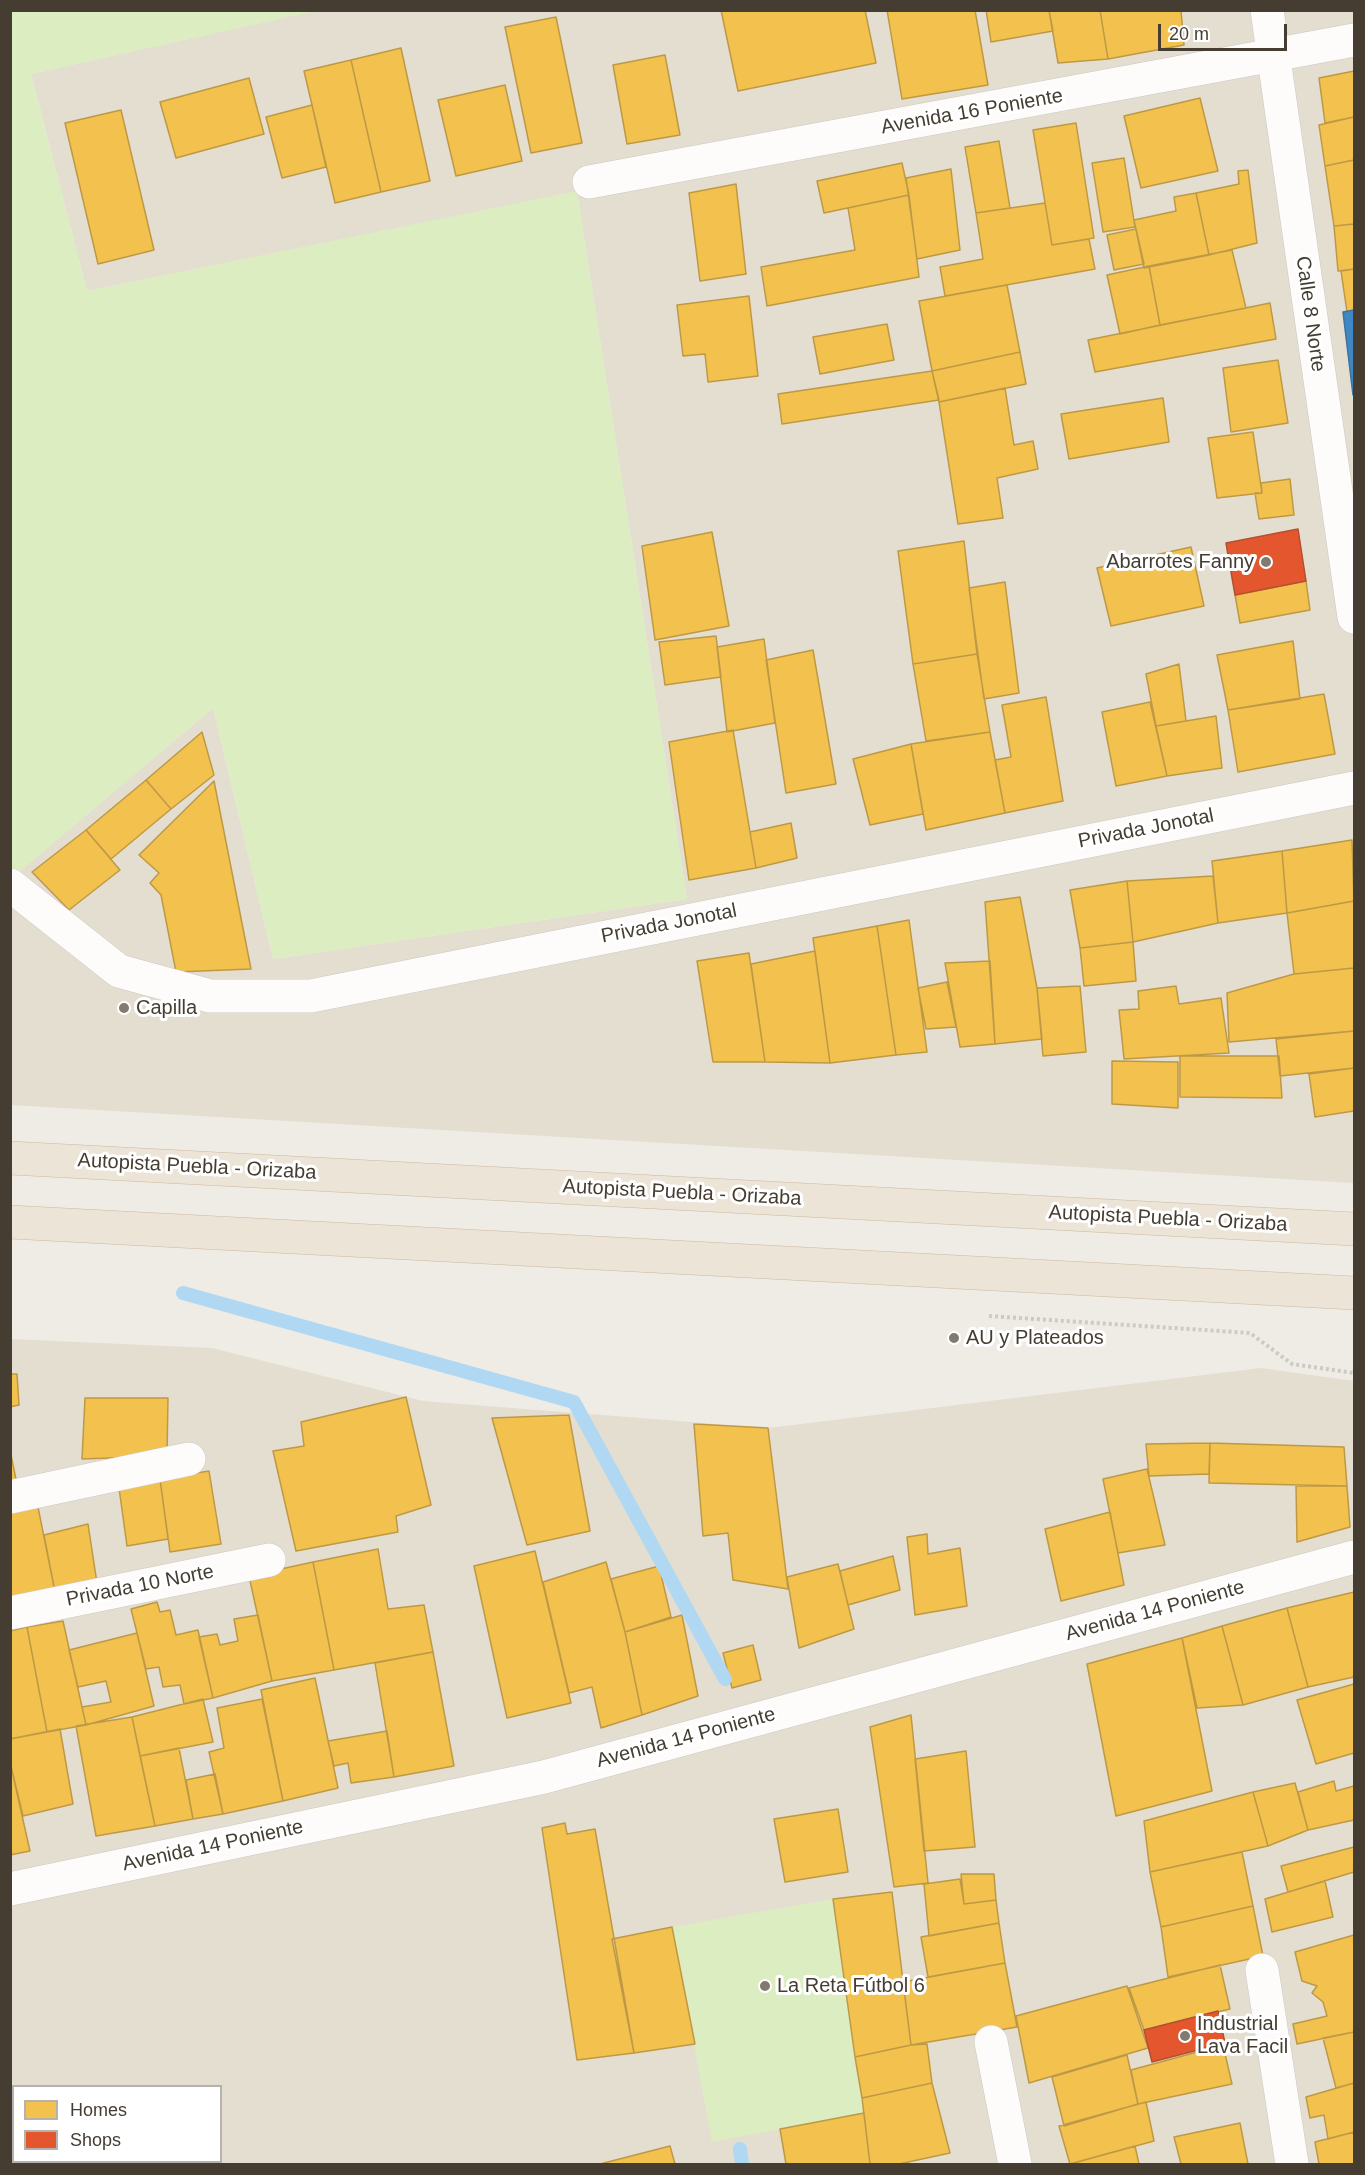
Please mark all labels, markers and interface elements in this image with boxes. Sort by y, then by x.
scale bar [1161,12,1290,50]
text: 20 m [1169,24,1209,44]
street label: Avenida 16 Poniente [879,84,1065,140]
street label: Calle 8 Norte [1290,255,1330,373]
place label: Abarrotes Fanny [1106,550,1254,574]
marker: Abarrotes Fanny [1259,555,1273,569]
street label: Privada Jonotal [1076,804,1216,854]
street label: Privada Jonotal [599,899,739,949]
place label: Capilla [136,996,197,1020]
marker: Capilla [117,1001,131,1015]
street label: Autopista Puebla - Orizaba [77,1149,317,1185]
street label: Autopista Puebla - Orizaba [562,1175,802,1211]
street label: Autopista Puebla - Orizaba [1048,1201,1288,1237]
place label: AU y Plateados [966,1326,1104,1350]
marker: AU y Plateados [947,1331,961,1345]
street label: Privada 10 Norte [64,1560,216,1612]
street label: Avenida 14 Poniente [1063,1576,1247,1646]
street label: Avenida 14 Poniente [594,1703,778,1773]
street label: Avenida 14 Poniente [120,1815,306,1877]
place label: La Reta Fútbol 6 [777,1974,925,1998]
marker: La Reta Fútbol 6 [758,1979,772,1993]
place label: Industrial Lava Facil [1197,2012,1288,2059]
marker: Industrial Lava Facil [1178,2029,1192,2043]
legend [12,2085,222,2163]
text: Homes [70,2100,127,2120]
text: Shops [70,2130,121,2150]

